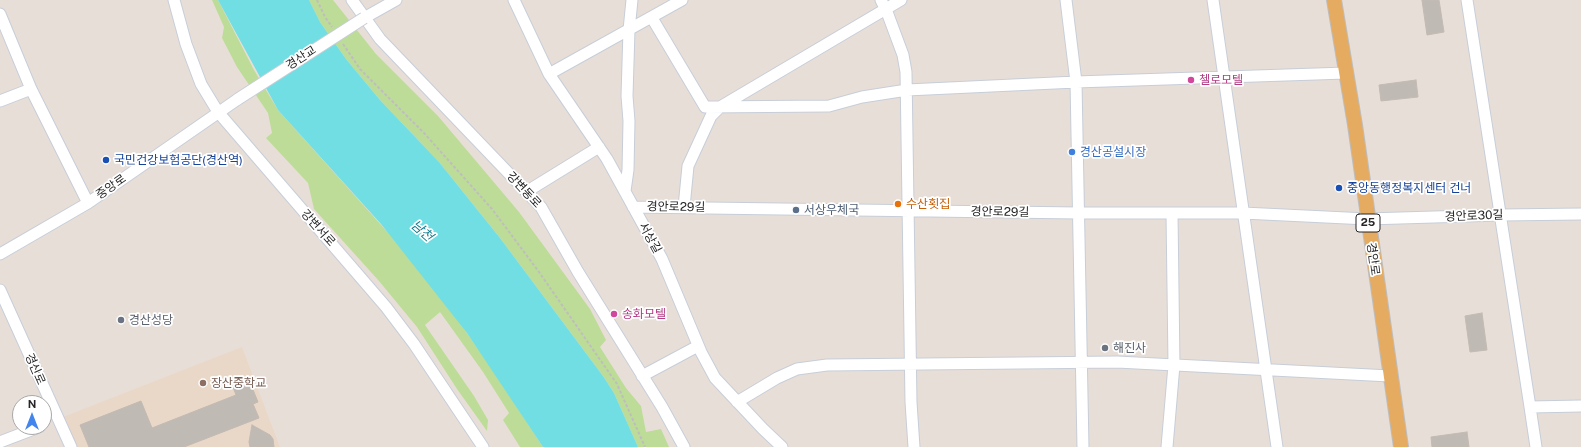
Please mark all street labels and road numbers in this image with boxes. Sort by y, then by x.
street label: 경산교 [283,43,319,73]
street label: 강변동로 [504,169,544,211]
street label: 중앙로 [93,172,129,202]
street label: 경안로29길 [646,199,706,215]
street label: 경안로29길 [970,204,1030,220]
street label: 강변서로 [298,207,338,249]
street label: 경안로30길 [1444,208,1504,224]
road number: 25 [1356,214,1380,232]
street label: 서상길 [636,220,664,256]
street label: 경안로 [1364,242,1382,276]
street label: 경산로 [22,351,48,387]

